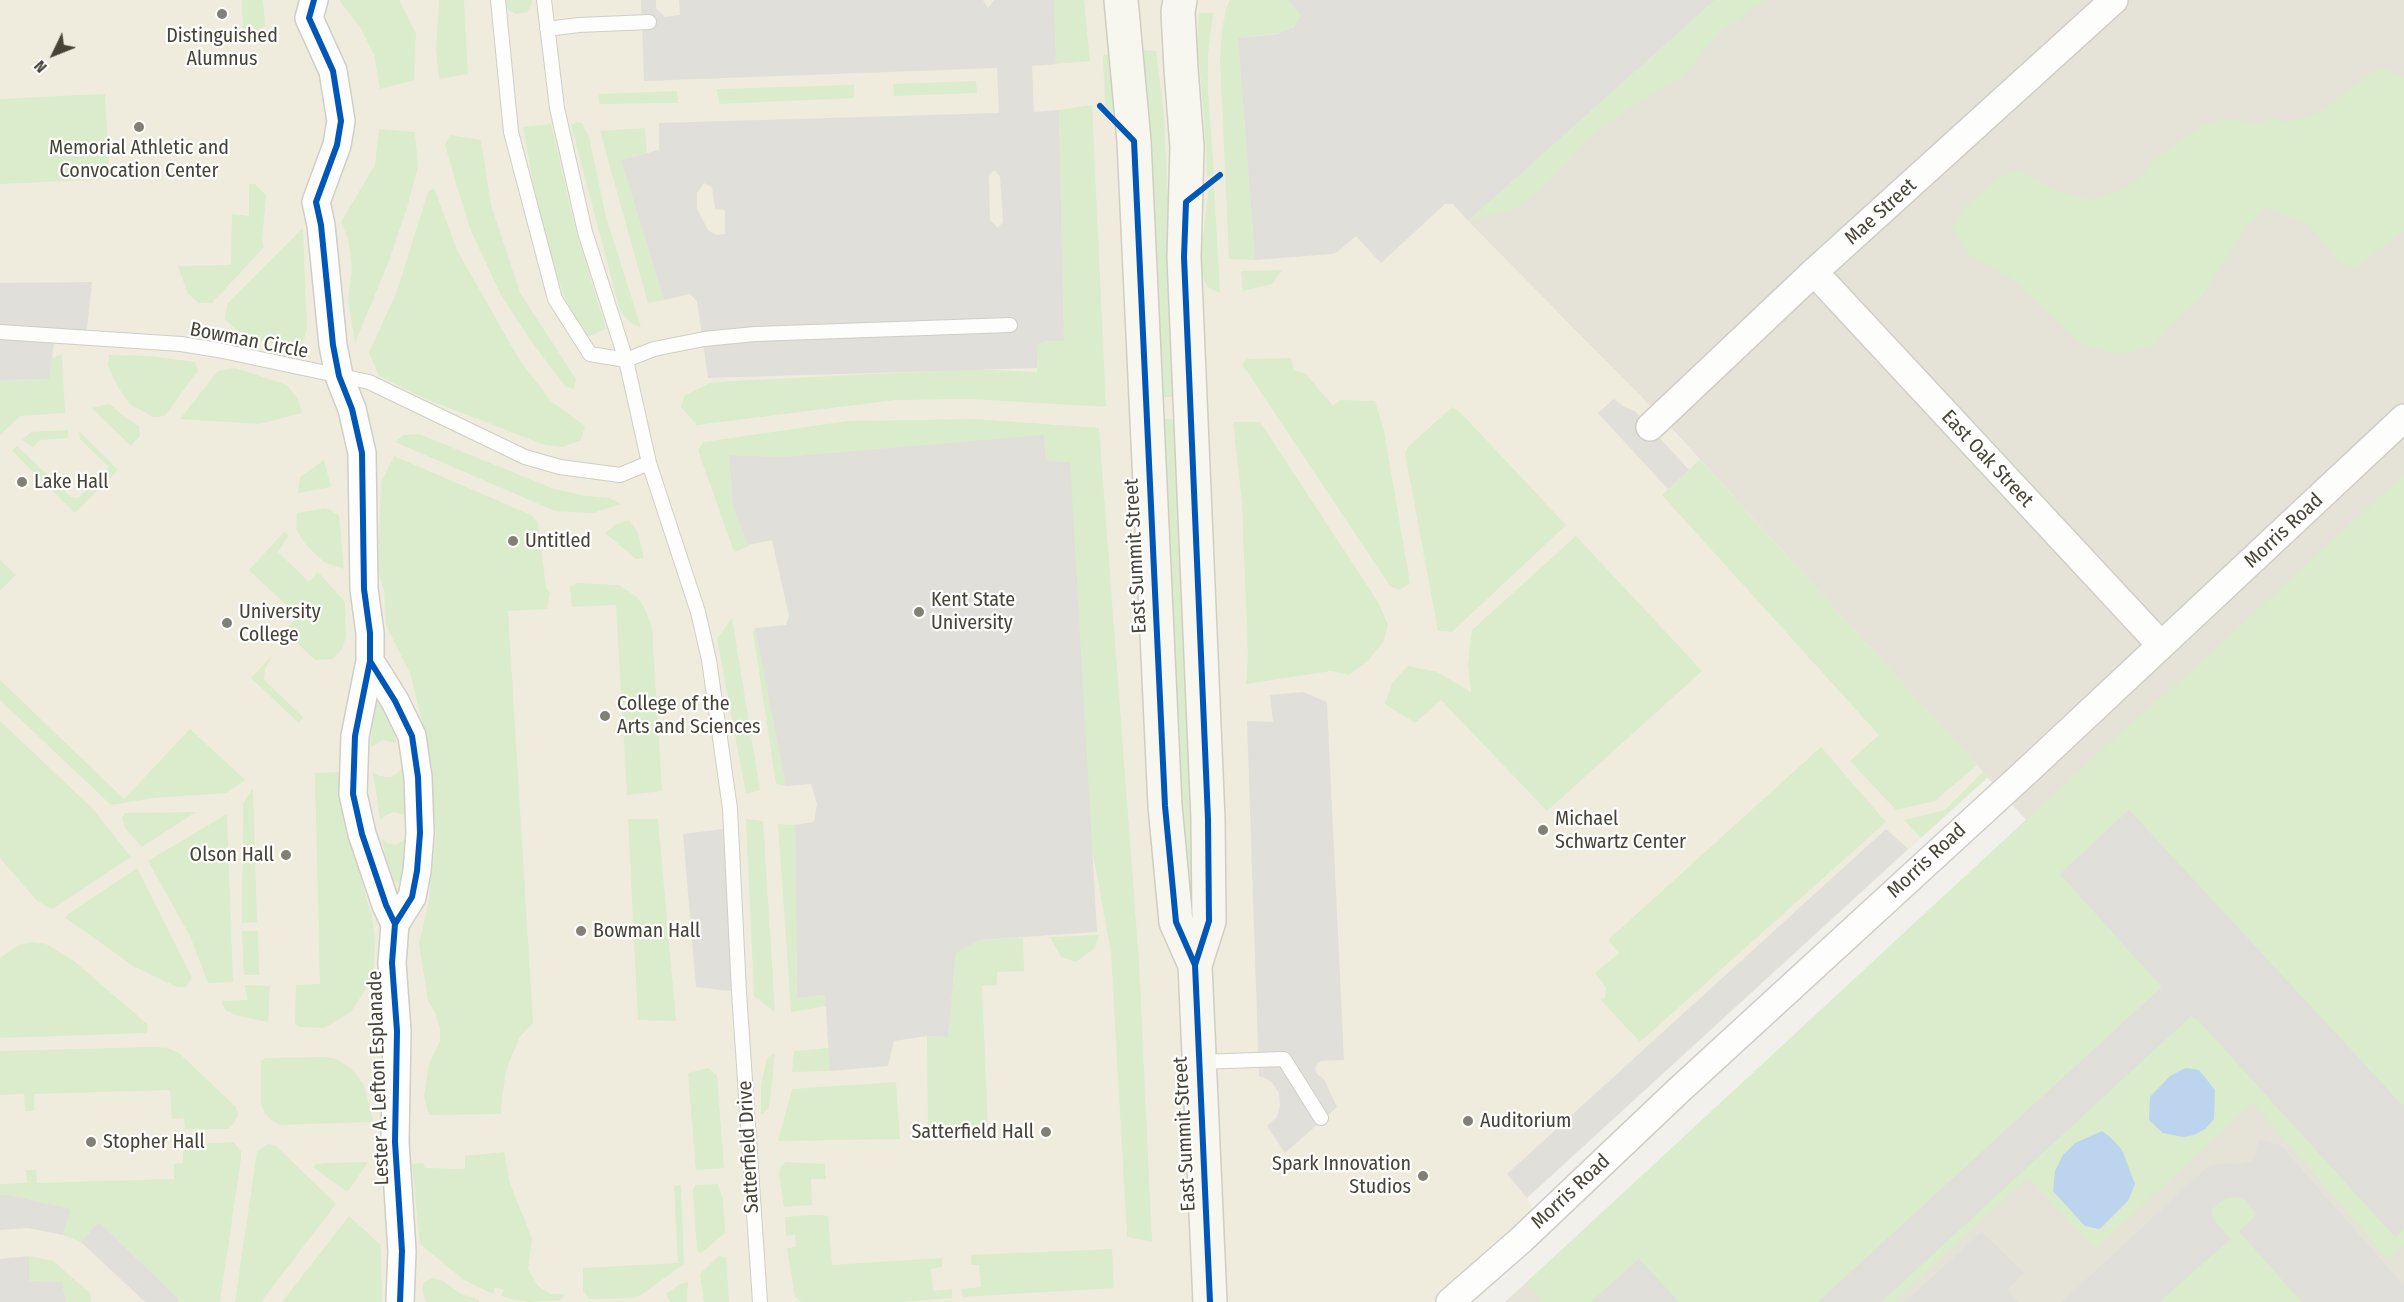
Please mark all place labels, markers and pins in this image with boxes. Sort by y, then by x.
marker: Distinguished Alumnus [215,7,229,21]
place label: Distinguished Alumnus [166,24,278,71]
marker: Memorial Athletic and Convocation Center [132,120,146,134]
place label: Memorial Athletic and Convocation Center [49,136,229,183]
place label: Lake Hall [34,470,109,494]
marker: Lake Hall [15,475,29,489]
place label: Untitled [525,529,591,553]
marker: Untitled [506,534,520,548]
place label: Kent State University [931,588,1015,635]
place label: University College [239,600,321,647]
marker: Kent State University [912,605,926,619]
marker: University College [220,616,234,630]
place label: College of the Arts and Sciences [617,692,761,739]
marker: College of the Arts and Sciences [598,709,612,723]
place label: Michael Schwartz Center [1555,807,1686,854]
marker: Michael Schwartz Center [1536,823,1550,837]
place label: Olson Hall [190,843,274,867]
marker: Olson Hall [279,848,293,862]
place label: Bowman Hall [593,919,700,943]
marker: Bowman Hall [574,924,588,938]
place label: Auditorium [1480,1109,1571,1133]
marker: Auditorium [1461,1114,1475,1128]
place label: Satterfield Hall [911,1120,1034,1144]
marker: Satterfield Hall [1039,1125,1053,1139]
place label: Stopher Hall [103,1130,205,1154]
marker: Stopher Hall [84,1135,98,1149]
place label: Spark Innovation Studios [1272,1152,1411,1199]
marker: Spark Innovation Studios [1416,1169,1430,1183]

